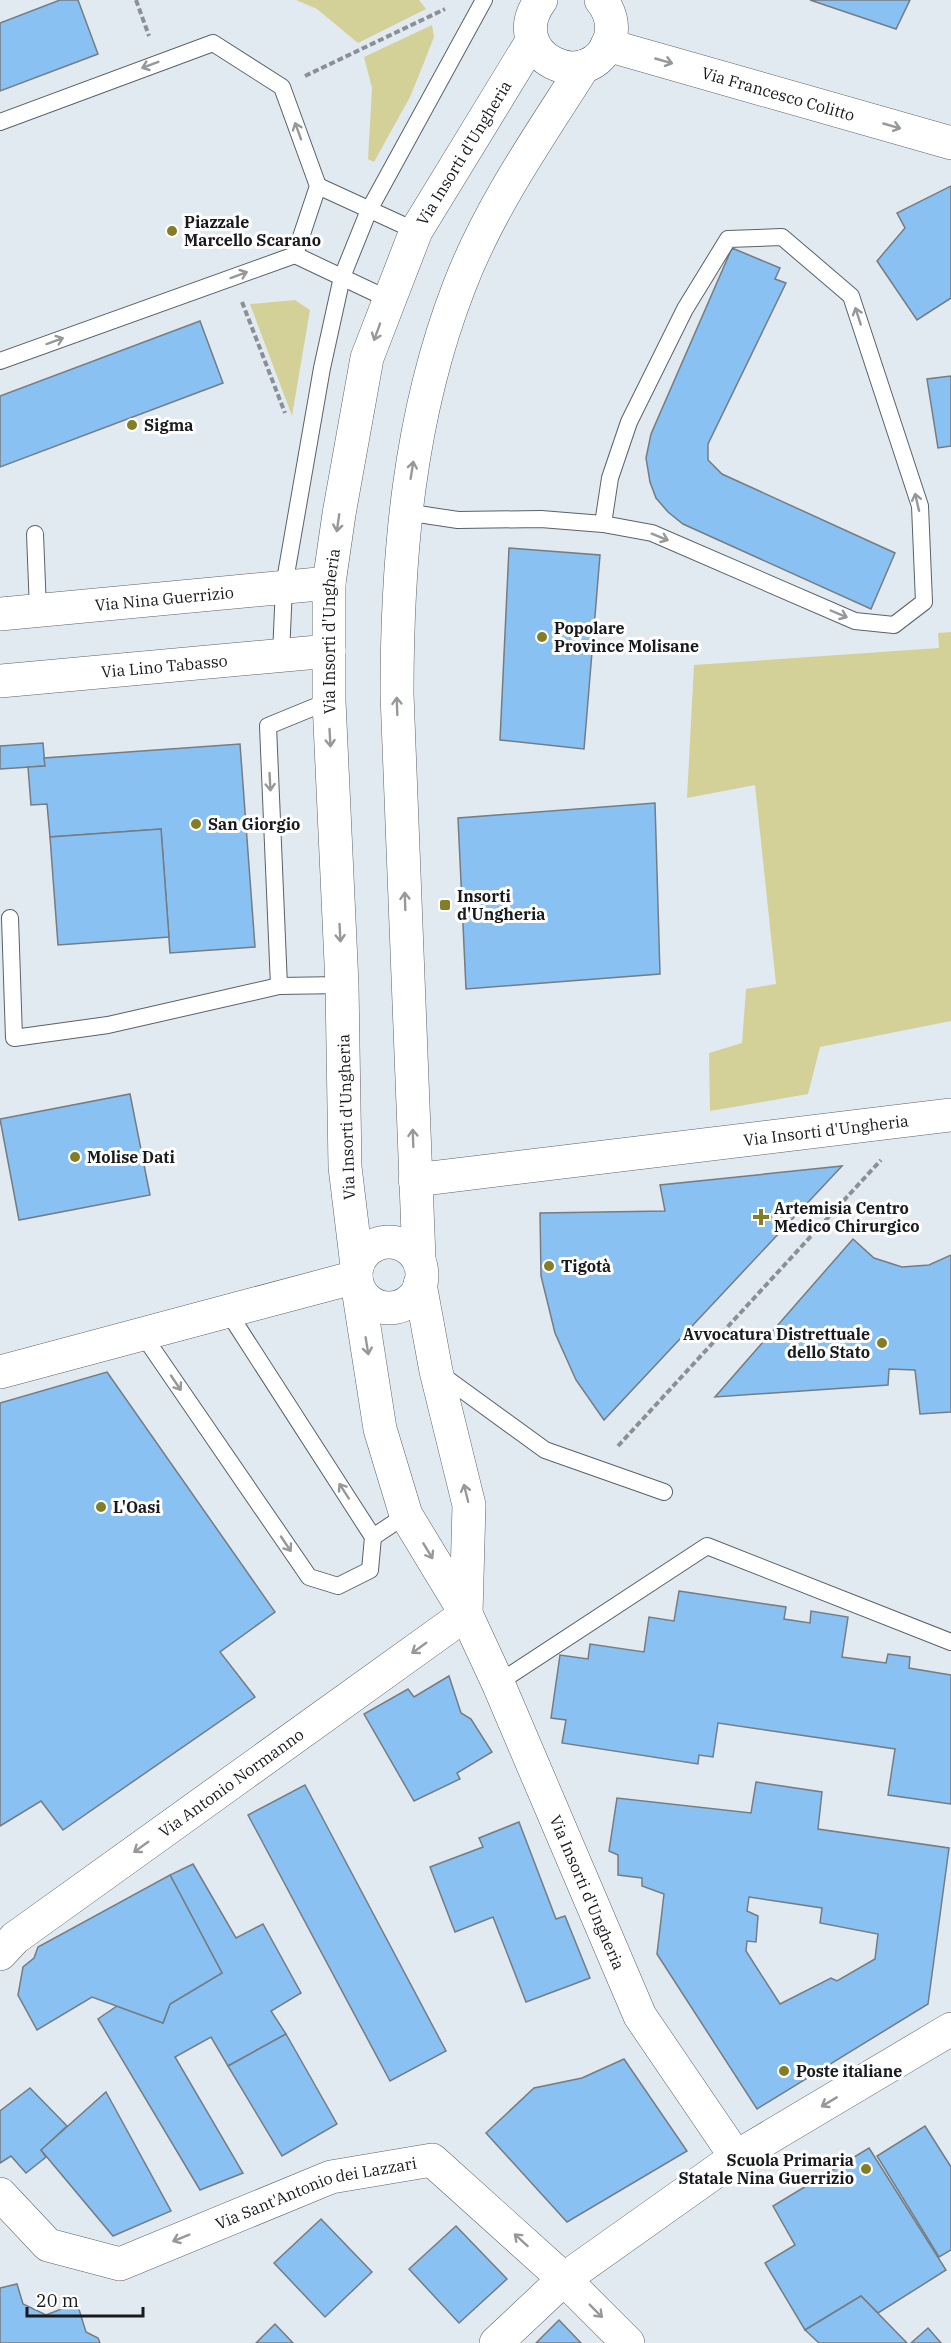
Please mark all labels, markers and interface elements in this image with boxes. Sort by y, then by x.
one-way arrow [654,56,673,68]
one-way arrow [142,61,160,72]
street label: Via Francesco Colitto [699,62,857,125]
street label: Via Insorti d'Ungheria [412,77,516,229]
one-way arrow [882,121,901,133]
one-way arrow [292,122,303,141]
place label: Piazzale Marcello Scarano [184,212,321,250]
marker: Piazzale Marcello Scarano [165,224,179,238]
one-way arrow [229,269,248,280]
one-way arrow [852,307,863,326]
one-way arrow [370,322,381,341]
one-way arrow [45,335,64,346]
place label: Sigma [144,415,193,435]
marker: Sigma [125,418,139,432]
one-way arrow [407,461,418,480]
one-way arrow [911,493,923,512]
one-way arrow [332,513,343,532]
one-way arrow [650,532,669,543]
street label: Via Insorti d'Ungheria [318,547,344,715]
street label: Via Nina Guerrizio [94,582,235,615]
one-way arrow [829,609,848,620]
place label: Popolare Province Molisane [554,618,699,656]
marker: Popolare Province Molisane [535,630,549,644]
street label: Via Lino Tabasso [100,650,228,682]
one-way arrow [392,697,403,717]
one-way arrow [325,728,336,748]
one-way arrow [265,771,276,791]
place label: San Giorgio [208,814,300,834]
marker: San Giorgio [189,817,203,831]
place label: Insorti d'Ungheria [457,886,545,924]
one-way arrow [399,892,411,912]
marker: Insorti d'Ungheria [438,898,452,912]
one-way arrow [334,923,345,943]
street label: Via Insorti d'Ungheria [333,1033,359,1200]
street label: Via Insorti d'Ungheria [742,1110,910,1150]
one-way arrow [408,1128,419,1148]
place label: Molise Dati [87,1147,175,1167]
marker: Molise Dati [68,1150,82,1164]
place label: Artemisia Centro Medico Chirurgico [774,1198,920,1236]
marker: Artemisia Centro Medico Chirurgico [752,1208,770,1226]
place label: Tigotà [561,1256,611,1276]
marker: Tigotà [542,1259,556,1273]
place label: Avvocatura Distrettuale dello Stato [683,1324,870,1362]
one-way arrow [361,1335,372,1355]
marker: Avvocatura Distrettuale dello Stato [875,1336,889,1350]
one-way arrow [170,1374,182,1390]
one-way arrow [337,1483,349,1500]
one-way arrow [460,1484,472,1503]
place label: L'Oasi [113,1497,161,1517]
marker: L'Oasi [94,1500,108,1514]
one-way arrow [280,1535,292,1551]
one-way arrow [422,1542,434,1559]
one-way arrow [411,1642,427,1654]
street label: Via Antonio Normanno [155,1724,307,1842]
street label: Via Insorti d'Ungheria [546,1812,629,1973]
one-way arrow [133,1841,149,1854]
place label: Poste italiane [796,2061,902,2081]
marker: Poste italiane [777,2064,791,2078]
one-way arrow [821,2097,838,2109]
place label: Scuola Primaria Statale Nina Guerrizio [678,2150,854,2188]
street label: Via Sant'Antonio dei Lazzari [212,2153,418,2234]
marker: Scuola Primaria Statale Nina Guerrizio [859,2162,873,2176]
one-way arrow [172,2233,191,2244]
one-way arrow [513,2233,528,2247]
scale bar [27,2280,142,2318]
text: 20 m [36,2289,79,2312]
one-way arrow [589,2304,604,2318]

